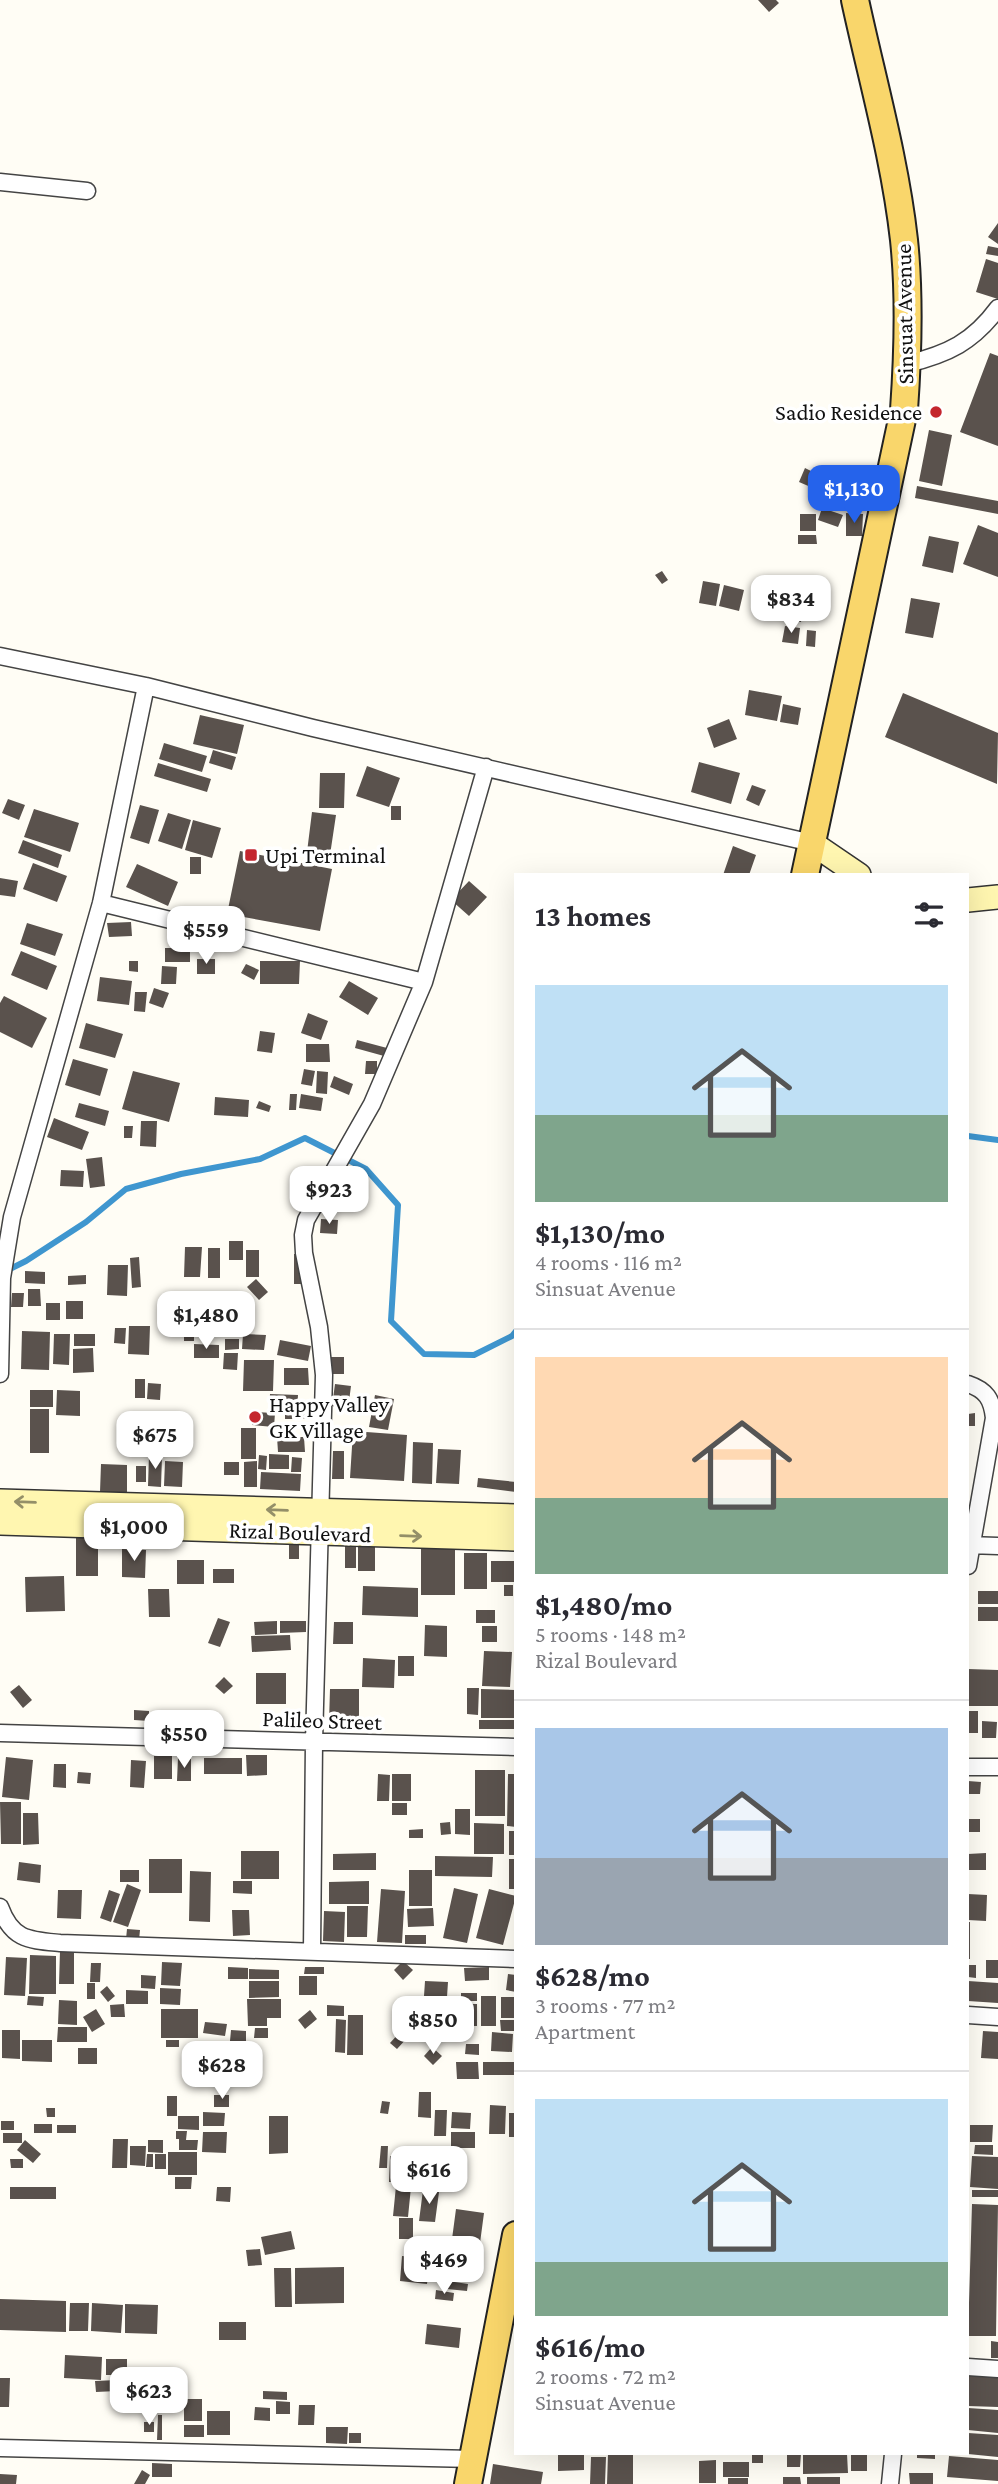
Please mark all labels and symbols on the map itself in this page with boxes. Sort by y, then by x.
street label: Sinsuat Avenue [890,243,918,385]
place label: Sadio Residence [775,399,922,425]
marker: Sadio Residence [928,404,944,420]
pin: $1,130 [797,466,911,525]
pin: $834 [750,576,832,635]
place label: Upi Terminal [265,842,386,868]
marker: Upi Terminal [243,847,259,863]
pin: $559 [165,906,247,966]
pin: $923 [288,1166,370,1226]
pin: $1,480 [149,1292,263,1351]
place label: Happy Valley GK Village [269,1391,390,1443]
marker: Happy Valley GK Village [247,1409,263,1425]
pin: $675 [114,1412,196,1471]
one-way arrow [13,1495,36,1509]
one-way arrow [265,1503,288,1516]
pin: $1,000 [77,1504,191,1563]
street label: Rizal Boulevard [228,1517,372,1547]
one-way arrow [399,1529,422,1542]
street label: Palileo Street [262,1705,383,1735]
pin: $550 [143,1710,225,1770]
pin: $850 [392,1996,474,2056]
pin: $628 [181,2042,263,2101]
pin: $616 [388,2146,470,2206]
pin: $469 [403,2236,485,2296]
pin: $623 [108,2368,190,2427]

